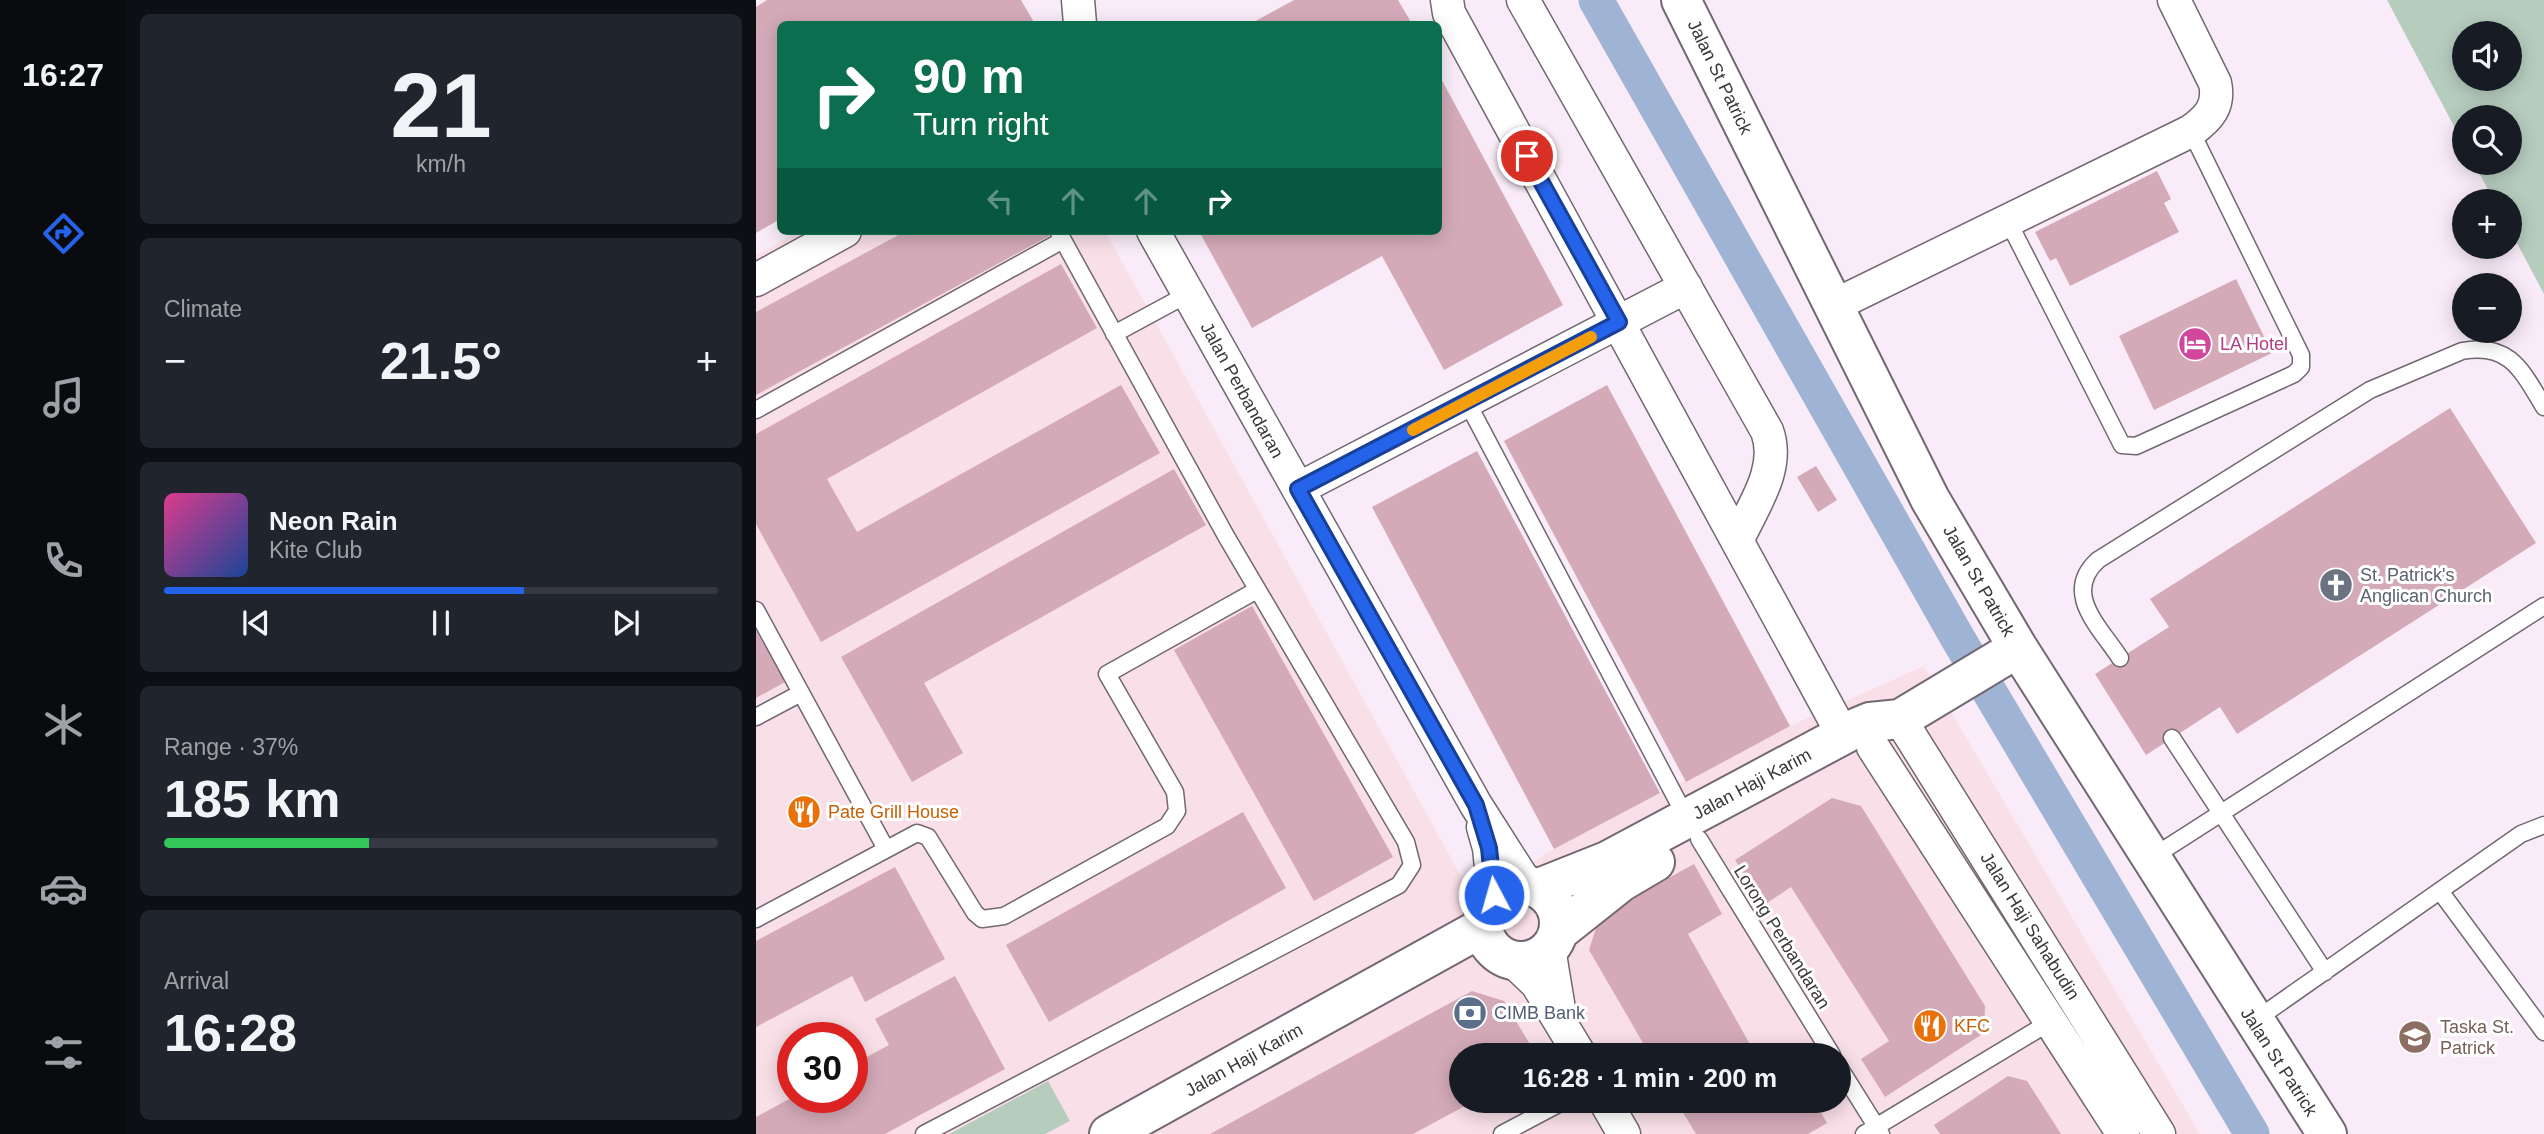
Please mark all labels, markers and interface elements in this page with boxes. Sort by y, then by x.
street label: Jalan St Patrick [1684,16,1757,138]
map controls [2452,21,2522,343]
button: sound [2452,21,2522,91]
icon: right [798,49,889,140]
text: 90 m [913,49,1025,103]
text: 21 [390,55,492,156]
text: 16:27 [22,57,104,93]
button: search [2452,105,2522,175]
text: Turn right [913,106,1049,142]
pin [1497,126,1557,186]
icon: arrive [1508,137,1546,175]
text: km/h [416,151,466,177]
icon: left [981,182,1019,220]
icon: ahead [1054,182,1092,220]
icon: ahead [1127,182,1165,220]
icon: right [1200,182,1238,220]
button: + [2452,189,2522,259]
icon: directions [39,209,88,258]
button: − [2452,273,2522,343]
text: Climate [164,296,242,322]
street label: Jalan Perbandaran [1196,319,1288,461]
hotel icon: LA Hotel [2176,325,2214,363]
text: 21.5° [380,332,502,390]
place label: LA Hotel [2220,334,2288,354]
text: − [164,340,186,382]
text: + [696,340,718,382]
icon: music [39,373,88,422]
text: Neon Rain [269,506,398,536]
street label: Jalan St Patrick [1939,522,2019,641]
icon: phone [39,536,88,585]
text: Kite Club [269,537,362,563]
place label: St. Patrick's Anglican Church [2360,565,2492,606]
church icon: St. Patrick's Anglican Church [2317,566,2355,604]
icon: previous [237,604,275,642]
icon: pause [422,604,460,642]
icon: next [607,604,645,642]
icon: climate [39,700,88,749]
text: Range · 37% [164,734,298,760]
street label: Jalan Haji Karim [1689,744,1815,824]
text: 185 km [164,770,340,828]
restaurant icon: Pate Grill House [785,793,823,831]
place label: Pate Grill House [828,802,959,822]
street label: Jalan Haji Sahabudin [1976,849,2084,1003]
position arrow [1457,858,1531,932]
street label: Lorong Perbandaran [1730,862,1834,1012]
icon: car [39,864,88,913]
text: Arrival [164,968,229,994]
bank icon: CIMB Bank [1451,994,1489,1032]
place label: CIMB Bank [1494,1003,1586,1023]
text: 16:28 [164,1004,297,1062]
street label: Jalan St Patrick [2237,1004,2322,1121]
restaurant icon: KFC [1911,1007,1949,1045]
place label: KFC [1954,1016,1990,1036]
place label: Taska St. Patrick [2440,1017,2514,1058]
school or university icon: Taska St. Patrick [2396,1018,2434,1056]
street label: Jalan Haji Karim [1182,1019,1306,1101]
speed limit sign: 30 [777,1022,868,1113]
icon: filters [39,1028,88,1077]
text: 16:28 · 1 min · 200 m [1523,1063,1777,1093]

